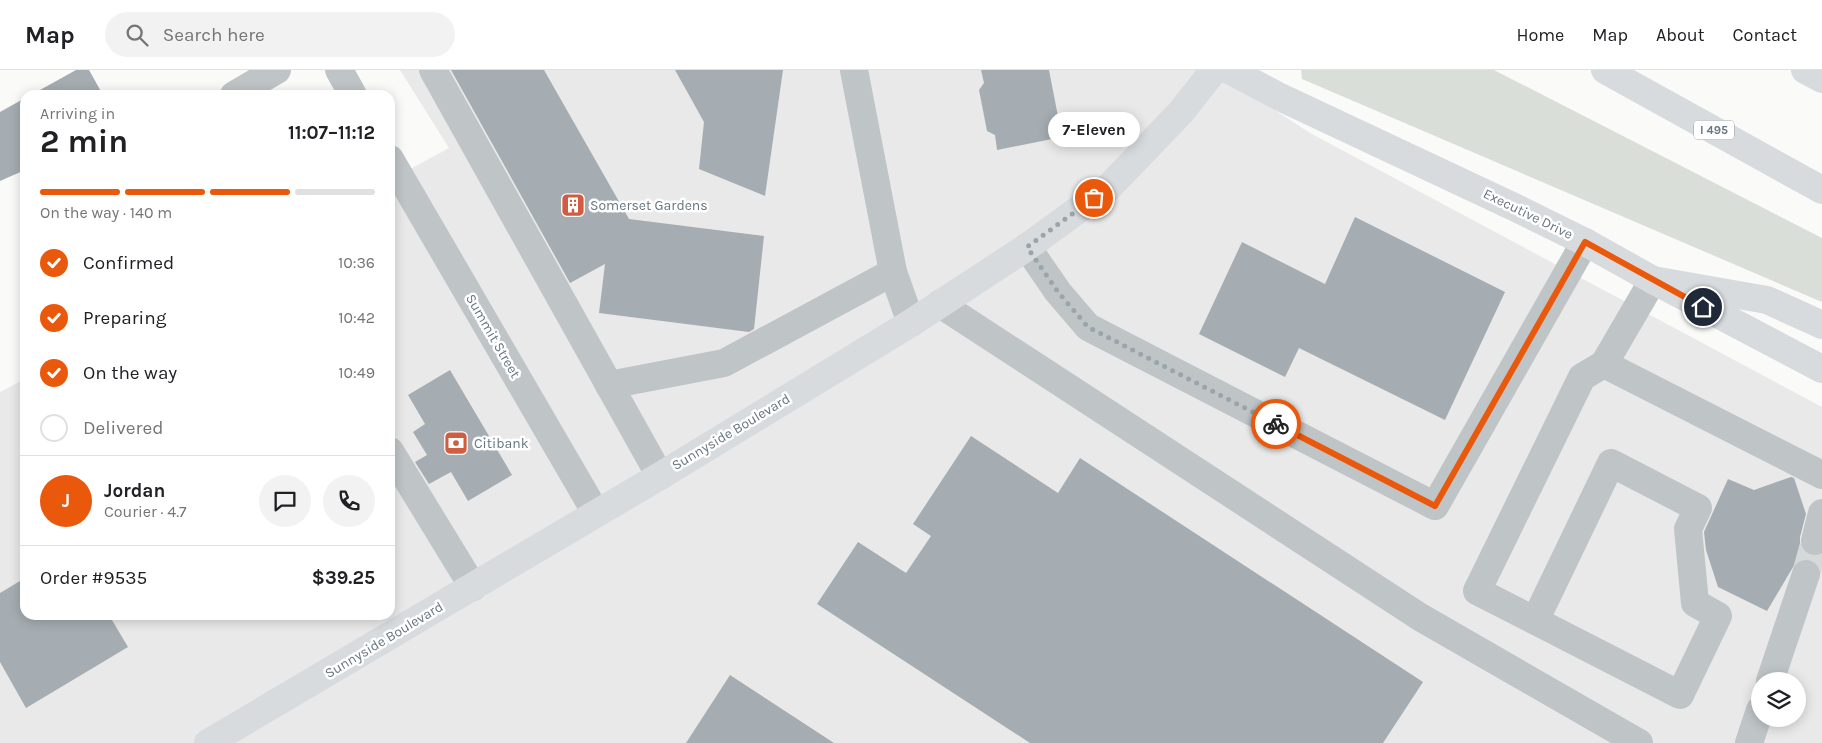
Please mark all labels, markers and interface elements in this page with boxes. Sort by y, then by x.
search box [105,12,455,57]
text: Map [25,21,75,49]
icon: search [123,21,151,49]
text: Search here [163,24,265,46]
text: Home [1516,24,1564,46]
text: Map [1592,24,1628,46]
text: About [1656,24,1705,46]
text: Contact [1733,24,1797,46]
text: Arriving in [40,104,115,123]
callout: 7-Eleven [1048,113,1140,148]
text: 7-Eleven [1062,120,1126,139]
road number: I 495 [1694,120,1734,140]
text: 11:07–11:12 [288,122,375,144]
text: 2 min [40,123,128,160]
pin [1073,177,1115,219]
icon: bag [1080,184,1108,212]
street label: Executive Drive [1480,185,1576,243]
building icon: Somerset Gardens [560,192,586,218]
place label: Somerset Gardens [590,197,708,214]
text: On the way · 140 m [40,203,172,222]
icon: check [40,249,68,277]
text: Confirmed [83,252,174,274]
text: 10:36 [338,253,375,272]
pin [1682,286,1724,328]
street label: Summit Street [462,291,524,381]
icon: home [1689,293,1717,321]
icon: check [40,304,68,332]
text: Preparing [83,307,166,329]
text: 10:42 [338,308,375,327]
icon: check [40,359,68,387]
text: On the way [83,362,177,384]
text: 10:49 [338,363,375,382]
street label: Sunnyside Boulevard [669,390,793,474]
courier [1251,399,1301,449]
icon: bike [1262,410,1290,438]
text: Delivered [83,417,163,439]
bank icon: Citibank [443,430,469,456]
place label: Citibank [474,435,529,452]
button: chat [259,475,311,527]
button: phone [323,475,375,527]
text: Jordan [104,480,165,502]
text: J [62,490,70,512]
text: Courier · 4.7 [104,502,187,521]
text: Order #9535 [40,567,147,589]
text: $39.25 [312,567,375,589]
street label: Sunnyside Boulevard [322,598,446,682]
map controls [1751,672,1806,727]
button: layers [1751,672,1806,727]

